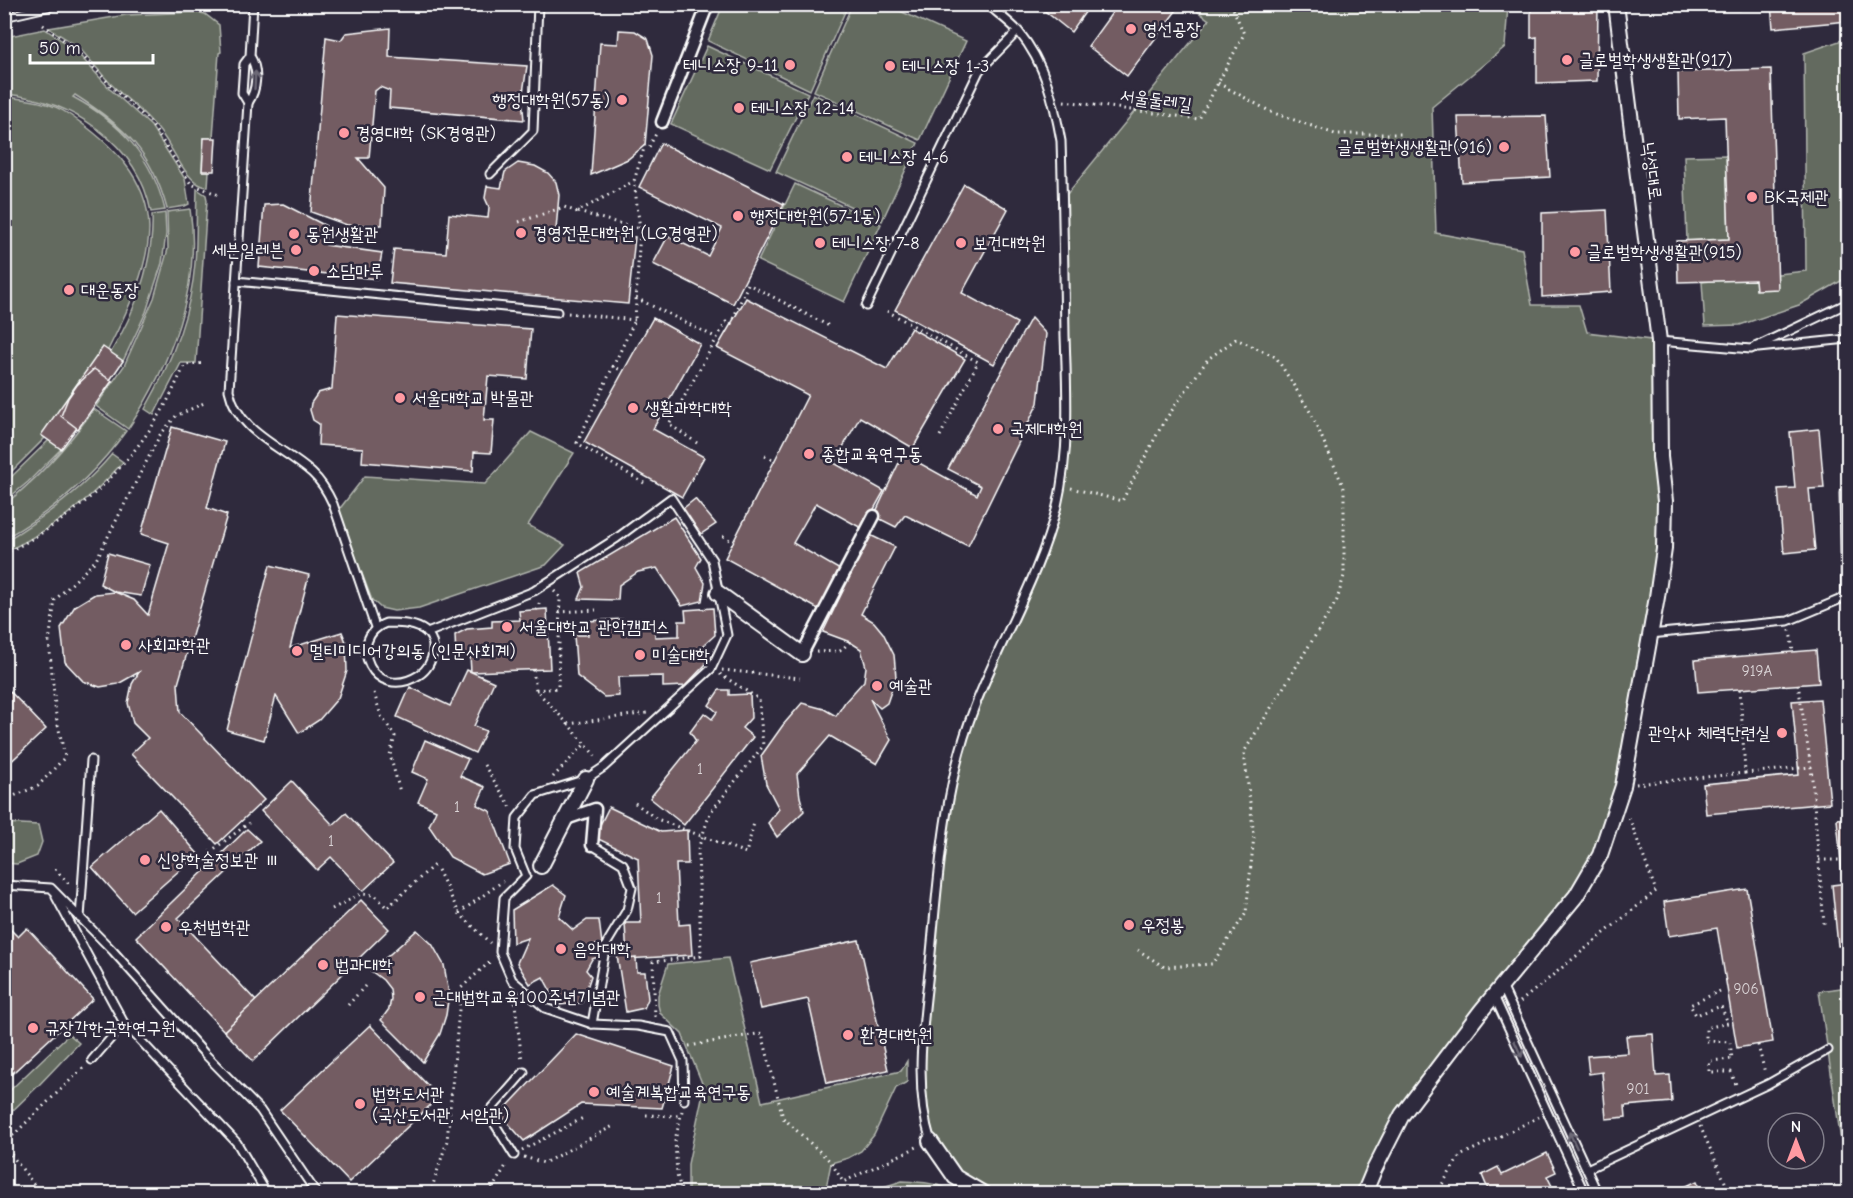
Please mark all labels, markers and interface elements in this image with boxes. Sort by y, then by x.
place label: 영선공장 [1143,19,1201,40]
marker: 영선공장 [1124,22,1138,36]
scale bar [30,27,153,65]
text: 50 m [39,38,81,59]
place label: 글로벌학생생활관(917) [1579,50,1733,71]
marker: 글로벌학생생활관(917) [1560,53,1574,67]
place label: 테니스장 9-11 [683,55,778,76]
place label: 테니스장 1-3 [902,56,989,77]
marker: 테니스장 9-11 [783,58,797,72]
marker: 테니스장 1-3 [883,59,897,73]
one-way arrow [250,70,261,90]
street label: 서울둘레길 [1119,85,1194,116]
place label: 행정대학원(57동) [492,90,610,111]
marker: 행정대학원(57동) [615,93,629,107]
place label: 테니스장 12-14 [751,98,855,119]
marker: 테니스장 12-14 [732,101,746,115]
place label: 경영대학 (SK경영관) [356,123,496,144]
marker: 경영대학 (SK경영관) [337,126,351,140]
place label: 글로벌학생생활관(916) [1337,137,1492,158]
marker: 글로벌학생생활관(916) [1497,140,1511,154]
street label: 낙성대로 [1637,141,1666,201]
place label: 테니스장 4-6 [859,147,949,168]
marker: 테니스장 4-6 [840,150,854,164]
place label: BK국제관 [1764,187,1829,208]
marker: BK국제관 [1745,190,1759,204]
place label: 행정대학원(57-1동) [750,206,881,227]
marker: 행정대학원(57-1동) [731,209,745,223]
place label: 경영전문대학원 (LG경영관) [533,223,718,244]
place label: 동원생활관 [306,224,378,245]
marker: 경영전문대학원 (LG경영관) [514,226,528,240]
marker: 동원생활관 [287,227,301,241]
place label: 테니스장 7-8 [832,233,920,254]
place label: 보건대학원 [973,233,1045,254]
marker: 테니스장 7-8 [813,236,827,250]
marker: 보건대학원 [954,236,968,250]
place label: 세븐일레븐 [212,240,284,261]
place label: 글로벌학생생활관(915) [1587,242,1742,263]
marker: 세븐일레븐 [289,243,303,257]
marker: 글로벌학생생활관(915) [1568,245,1582,259]
place label: 소담마루 [326,261,384,282]
marker: 소담마루 [307,264,321,278]
place label: 대운동장 [81,280,139,301]
marker: 대운동장 [62,283,76,297]
place label: 서울대학교 박물관 [412,388,534,409]
marker: 서울대학교 박물관 [393,391,407,405]
place label: 생활과학대학 [645,398,732,419]
marker: 생활과학대학 [626,401,640,415]
place label: 국제대학원 [1010,419,1082,440]
marker: 국제대학원 [991,422,1005,436]
place label: 종합교육연구동 [821,444,922,465]
marker: 종합교육연구동 [802,447,816,461]
place label: 서울대학교 관악캠퍼스 [519,617,670,638]
marker: 서울대학교 관악캠퍼스 [500,620,514,634]
place label: 사회과학관 [138,635,210,656]
marker: 사회과학관 [119,638,133,652]
place label: 멀티미디어강의동 (인문사회계) [309,641,516,662]
marker: 멀티미디어강의동 (인문사회계) [290,644,304,658]
place label: 미술대학 [652,645,710,666]
marker: 미술대학 [633,648,647,662]
house number: 919A [1742,662,1773,680]
place label: 예술관 [889,676,932,697]
marker: 예술관 [870,679,884,693]
place label: 관악사 체력단련실 [1648,723,1771,744]
marker: 관악사 체력단련실 [1775,726,1789,740]
house number: 1 [697,760,703,778]
house number: 1 [454,798,460,816]
house number: 1 [328,832,334,850]
place label: 신양학술정보관 Ⅲ [157,850,279,871]
marker: 신양학술정보관 Ⅲ [138,853,152,867]
house number: 1 [656,889,662,907]
place label: 우정봉 [1141,915,1184,936]
place label: 우천법학관 [178,917,250,938]
marker: 우정봉 [1122,918,1136,932]
marker: 우천법학관 [159,920,173,934]
place label: 음악대학 [573,939,631,960]
marker: 음악대학 [554,942,568,956]
place label: 법과대학 [335,955,393,976]
marker: 법과대학 [316,958,330,972]
house number: 906 [1733,980,1759,998]
place label: 근대법학교육100주년기념관 [432,987,620,1008]
marker: 근대법학교육100주년기념관 [413,990,427,1004]
place label: 규장각한국학연구원 [45,1018,175,1039]
marker: 규장각한국학연구원 [26,1021,40,1035]
place label: 환경대학원 [860,1025,932,1046]
marker: 환경대학원 [841,1028,855,1042]
one-way arrow [1513,1039,1524,1057]
house number: 901 [1626,1080,1650,1098]
place label: 예술계복합교육연구동 [606,1082,751,1103]
place label: 법학도서관 (국산도서관, 서암관) [372,1084,509,1126]
marker: 예술계복합교육연구동 [587,1085,601,1099]
marker: 법학도서관 (국산도서관, 서암관) [353,1097,367,1111]
north arrow [1766,1111,1826,1171]
text: N [1791,1118,1801,1136]
one-way arrow [1567,1132,1579,1150]

